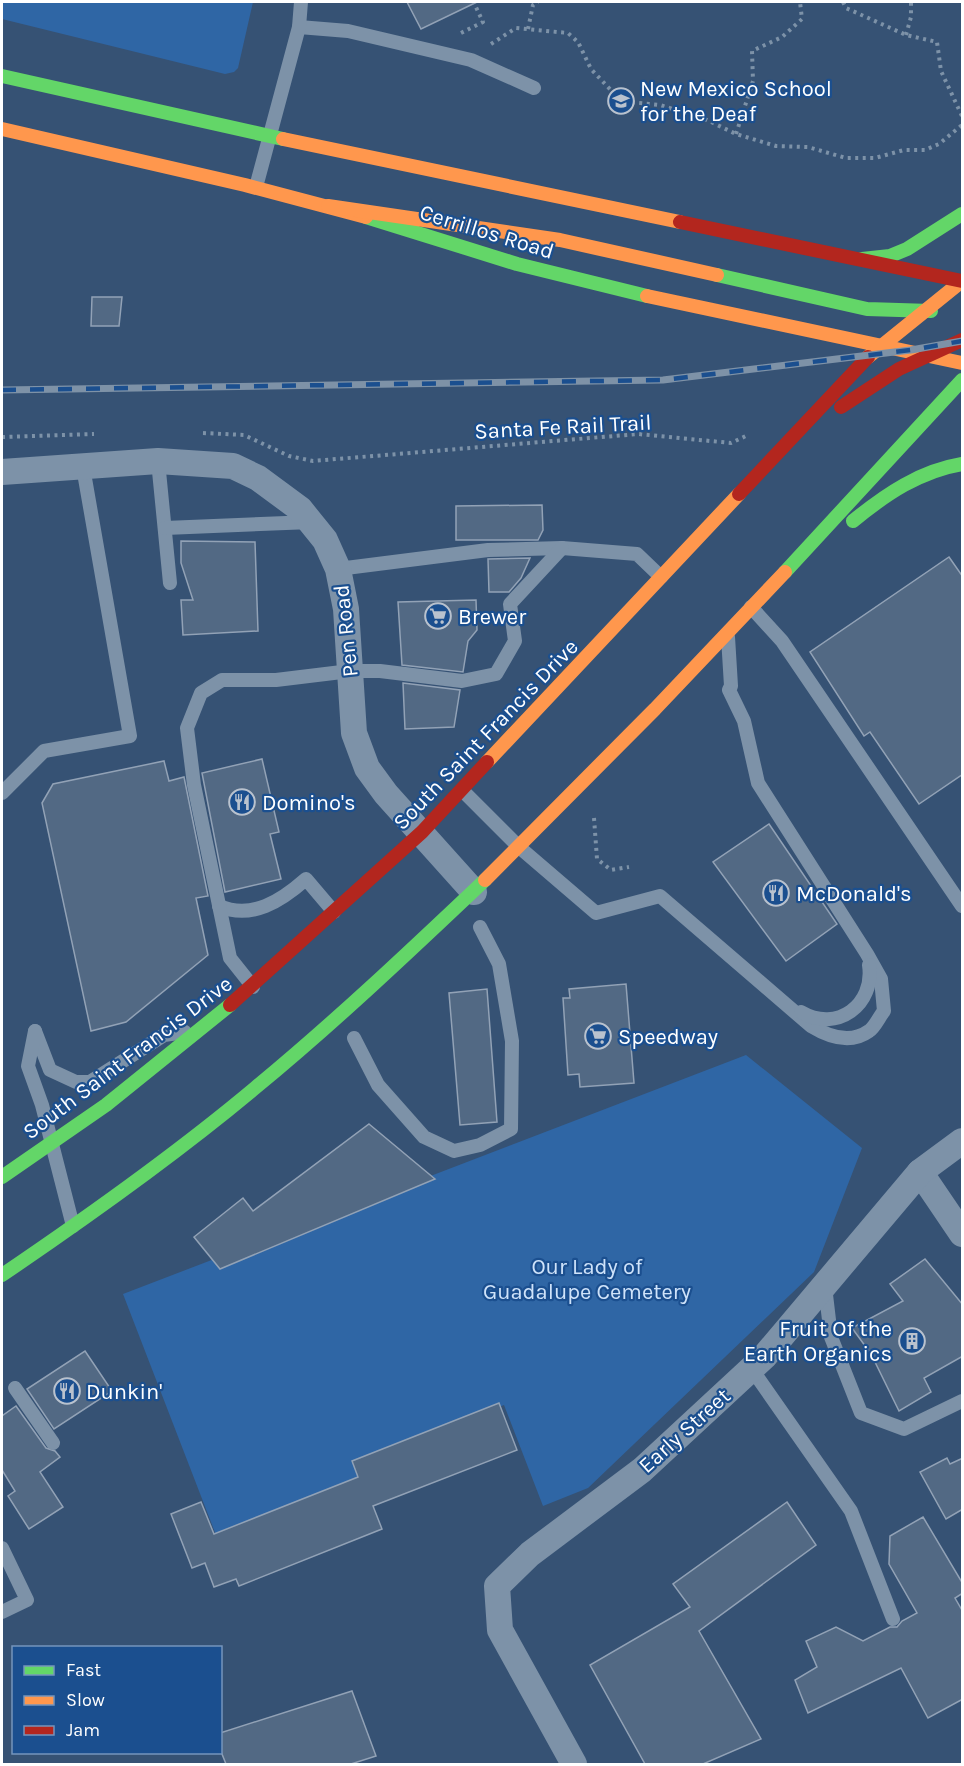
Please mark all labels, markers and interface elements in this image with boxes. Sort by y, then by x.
place label: New Mexico School for the Deaf [640,76,832,127]
school or university icon: New Mexico School for the Deaf [606,86,636,116]
street label: Cerrillos Road [416,199,557,265]
street label: Santa Fe Rail Trail [474,409,652,445]
street label: Pen Road [328,583,364,678]
supermarket icon: Brewer [423,601,453,631]
place label: Brewer [458,604,526,630]
street label: South Saint Francis Drive [388,634,584,835]
restaurant icon: Domino's [227,787,257,817]
place label: Domino's [262,790,356,816]
restaurant icon: McDonald's [761,878,791,908]
place label: McDonald's [796,881,912,907]
street label: South Saint Francis Drive [18,971,237,1145]
supermarket icon: Speedway [583,1021,613,1051]
place label: Speedway [618,1024,718,1050]
park label: Our Lady of Guadalupe Cemetery [483,1254,691,1305]
place label: Fruit Of the Earth Organics [744,1316,892,1367]
building icon: Fruit Of the Earth Organics [897,1326,927,1356]
restaurant icon: Dunkin' [52,1376,82,1406]
place label: Dunkin' [86,1379,162,1405]
street label: Early Street [633,1383,736,1479]
legend [12,1646,222,1754]
text: Fast [66,1659,101,1681]
text: Slow [66,1689,105,1711]
text: Jam [66,1719,100,1741]

